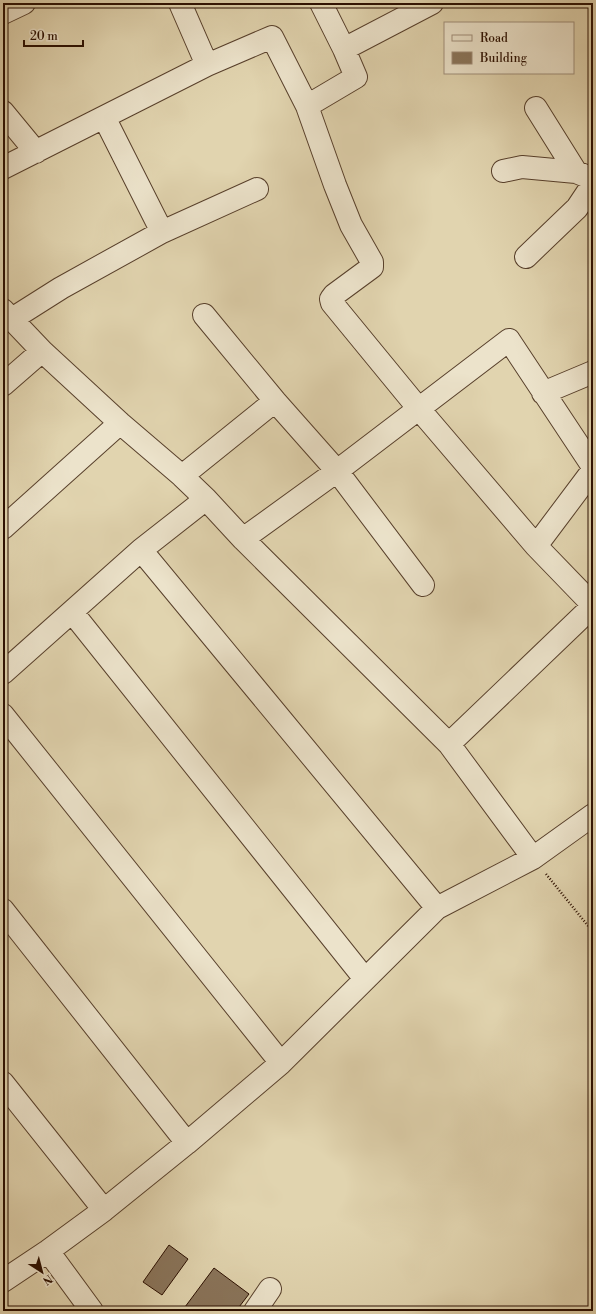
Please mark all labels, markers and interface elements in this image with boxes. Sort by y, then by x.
scale bar [24,22,83,48]
legend [444,22,574,74]
text: 20 m [30,29,58,44]
text: Road [480,31,508,46]
text: Building [479,51,528,66]
north arrow [22,1252,62,1292]
text: N [39,1271,55,1288]

